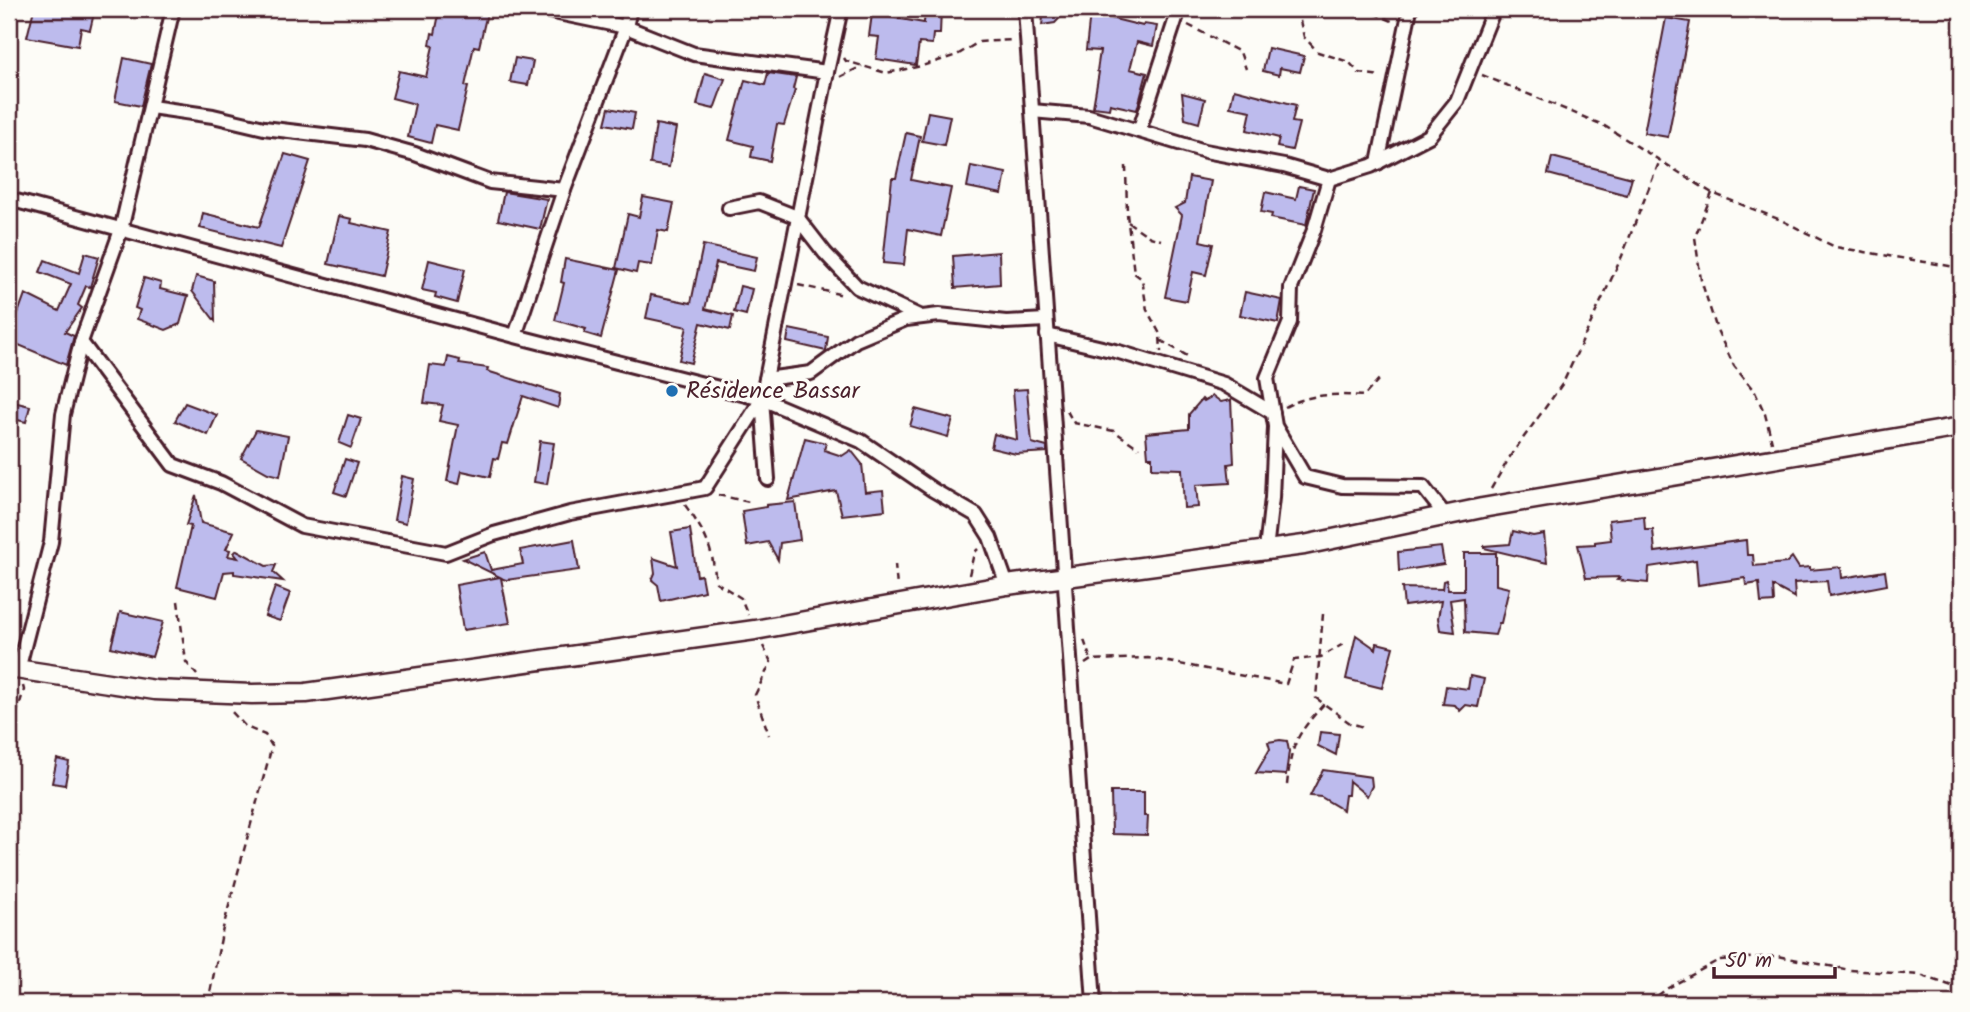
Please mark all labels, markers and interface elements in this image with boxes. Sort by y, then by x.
place label: Résidence Bassar [686,372,861,411]
marker: Résidence Bassar [664,383,680,399]
scale bar [1714,935,1835,979]
text: 50 m [1725,945,1772,978]

